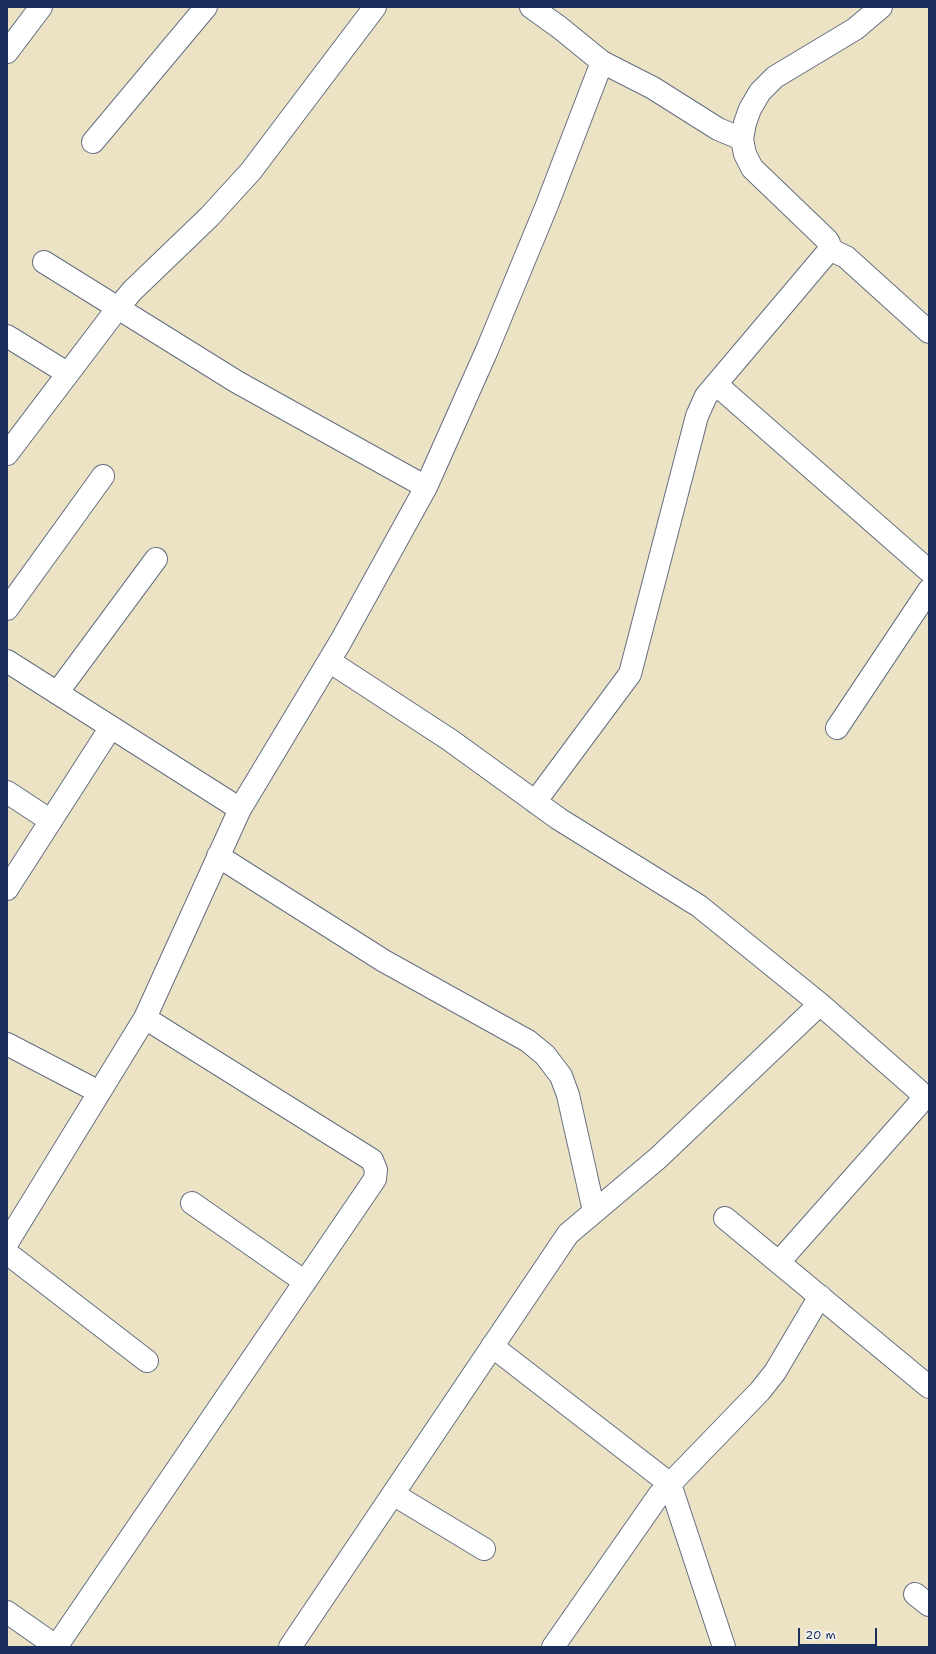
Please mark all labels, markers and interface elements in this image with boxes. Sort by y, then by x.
scale bar [800,1620,879,1646]
text: 20 m [805,1627,836,1643]

